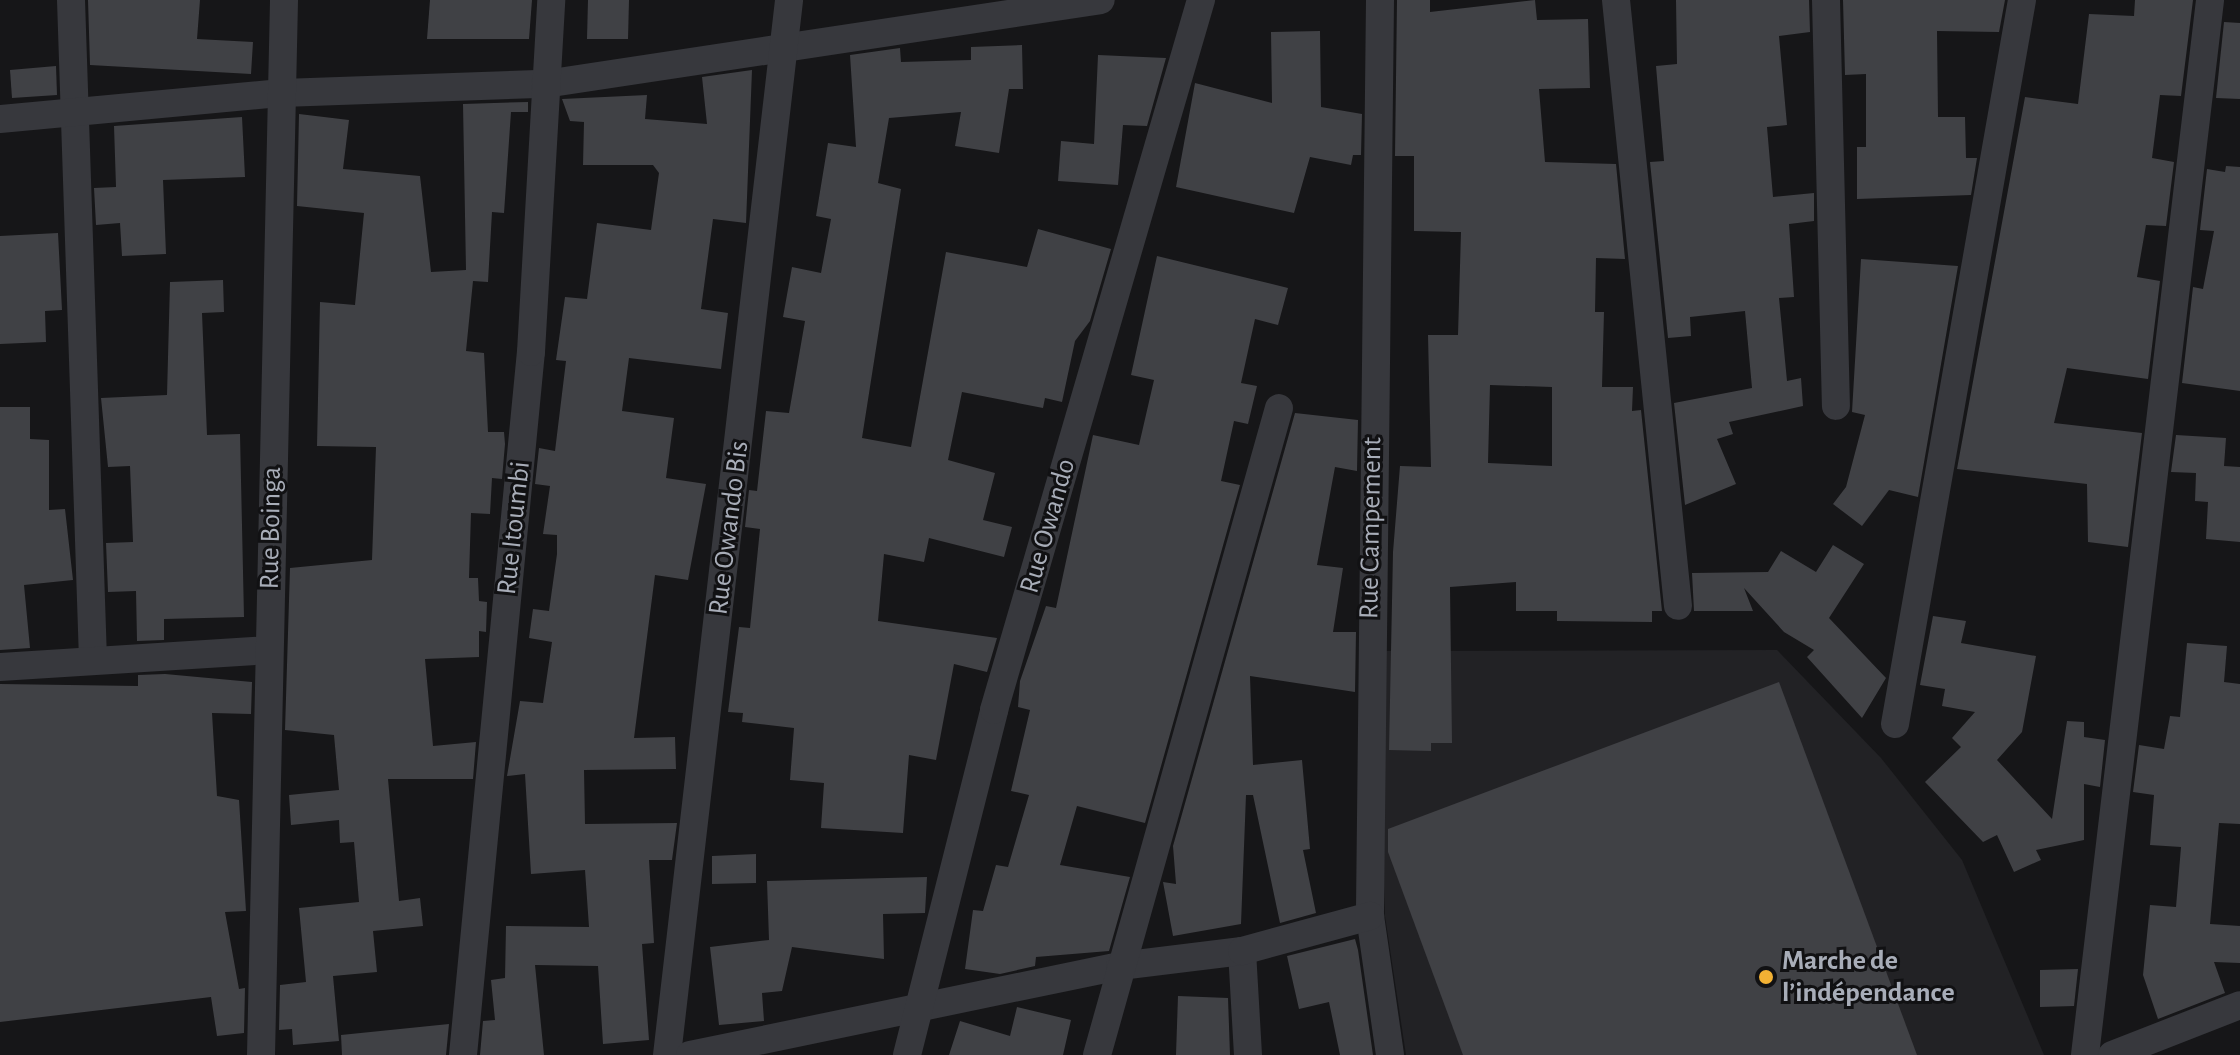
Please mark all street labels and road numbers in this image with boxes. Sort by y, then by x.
street label: Rue Campement [1353,437,1389,619]
street label: Rue Owando Bis [702,439,756,617]
street label: Rue Owando [1013,455,1083,597]
street label: Rue Itoumbi [490,460,538,596]
street label: Rue Boinga [253,466,289,590]

